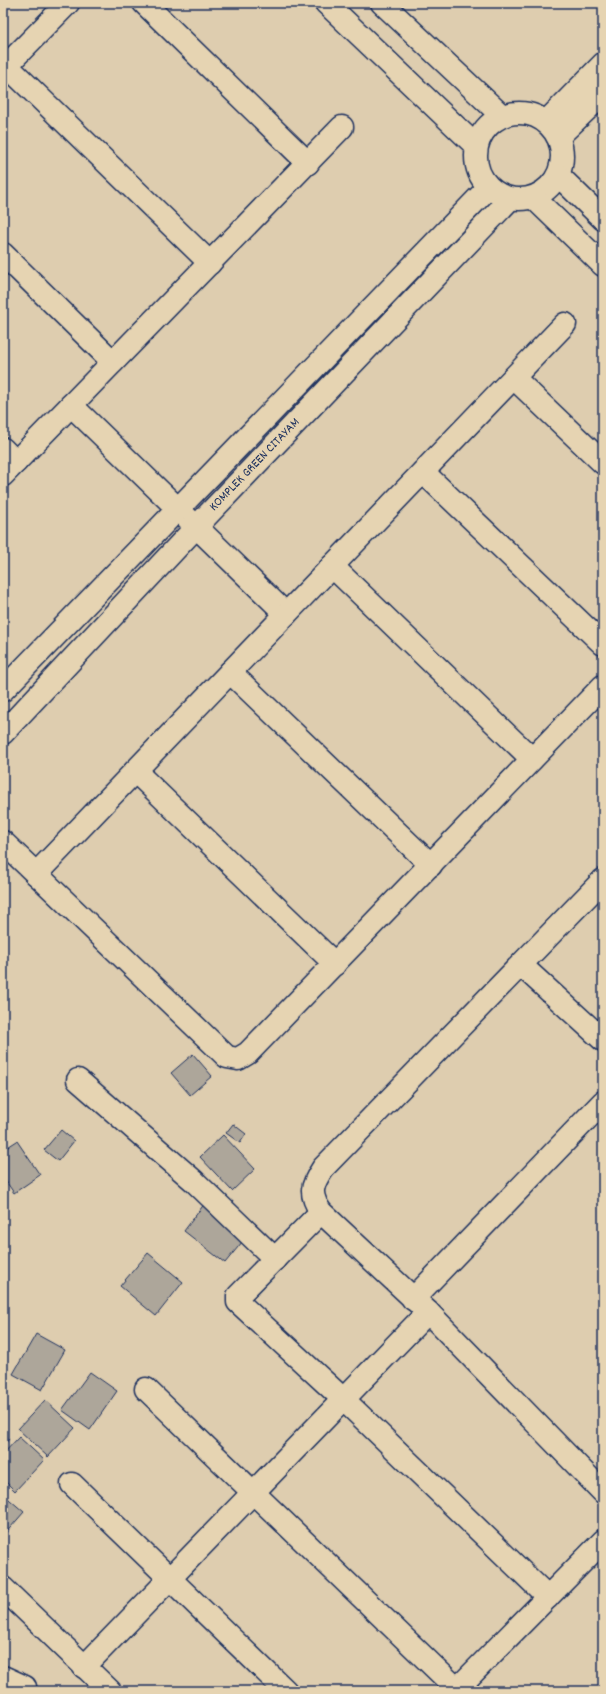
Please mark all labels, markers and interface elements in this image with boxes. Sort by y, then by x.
street label: KOMPLEK GREEN CITAYAM [205,414,305,516]

